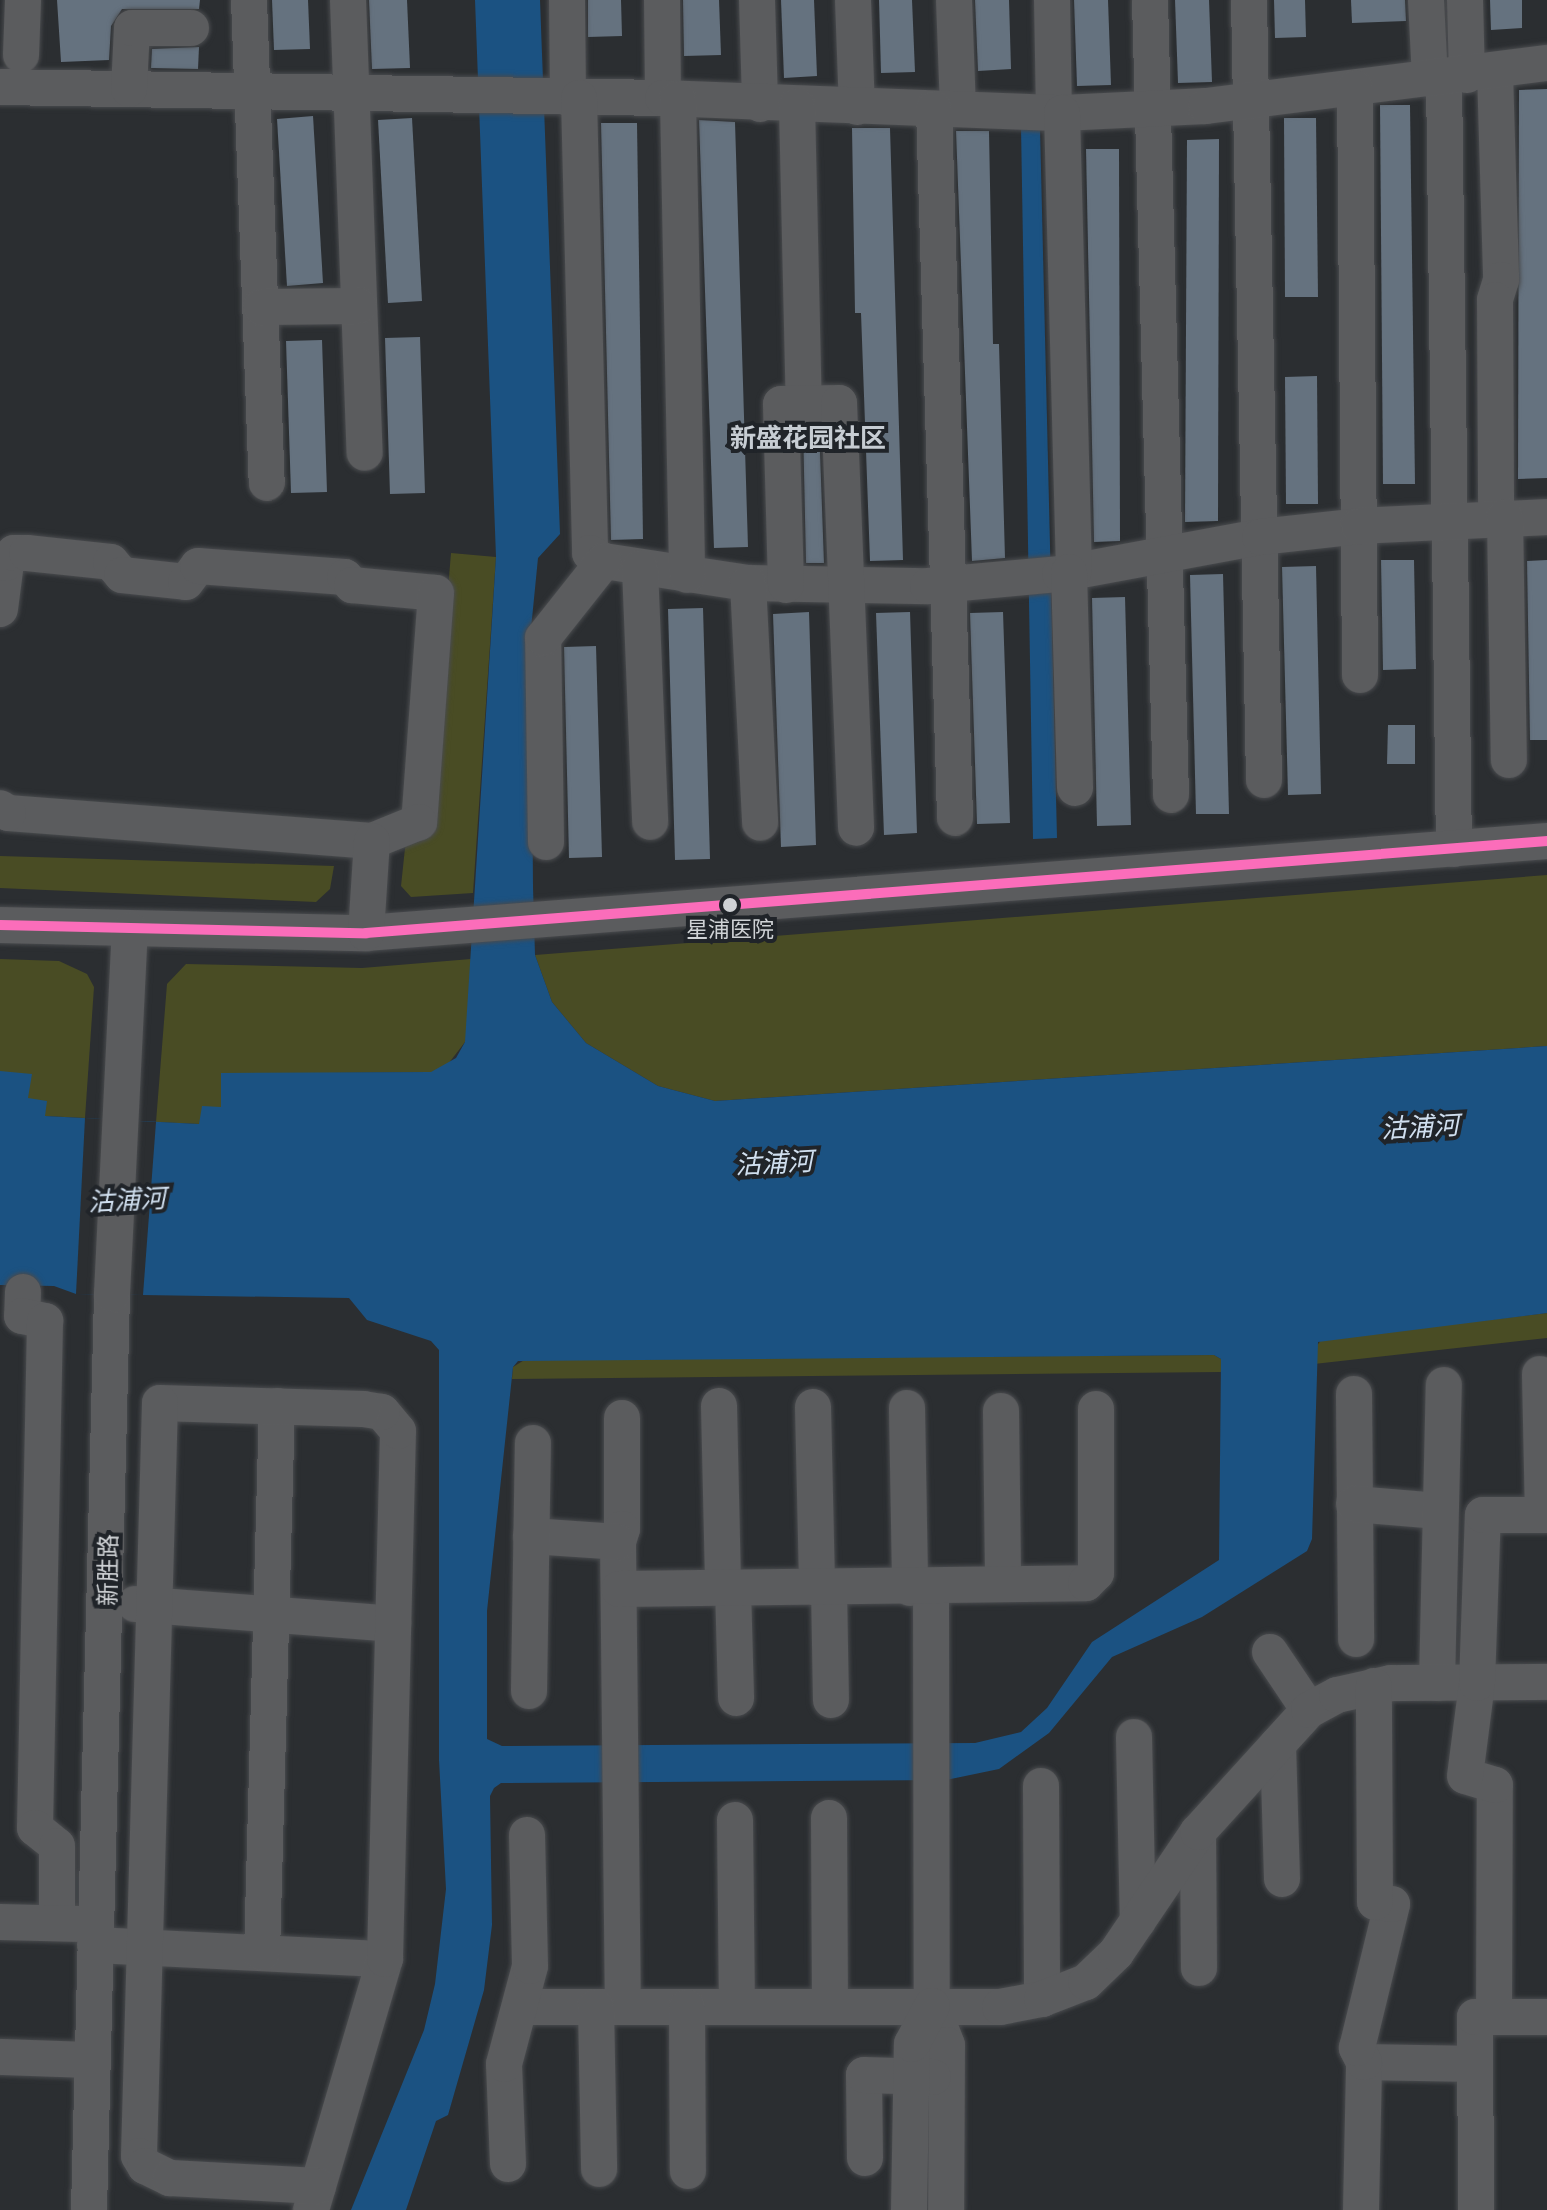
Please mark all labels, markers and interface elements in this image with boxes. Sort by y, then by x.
district label: 新盛花园社区 [730,423,886,455]
marker: 星浦医院 [722,897,738,913]
place label: 星浦医院 [686,917,774,943]
water label: 沽浦河 [1380,1110,1460,1146]
water label: 沽浦河 [734,1146,814,1182]
water label: 沽浦河 [87,1183,167,1219]
street label: 新胜路 [93,1534,123,1606]

